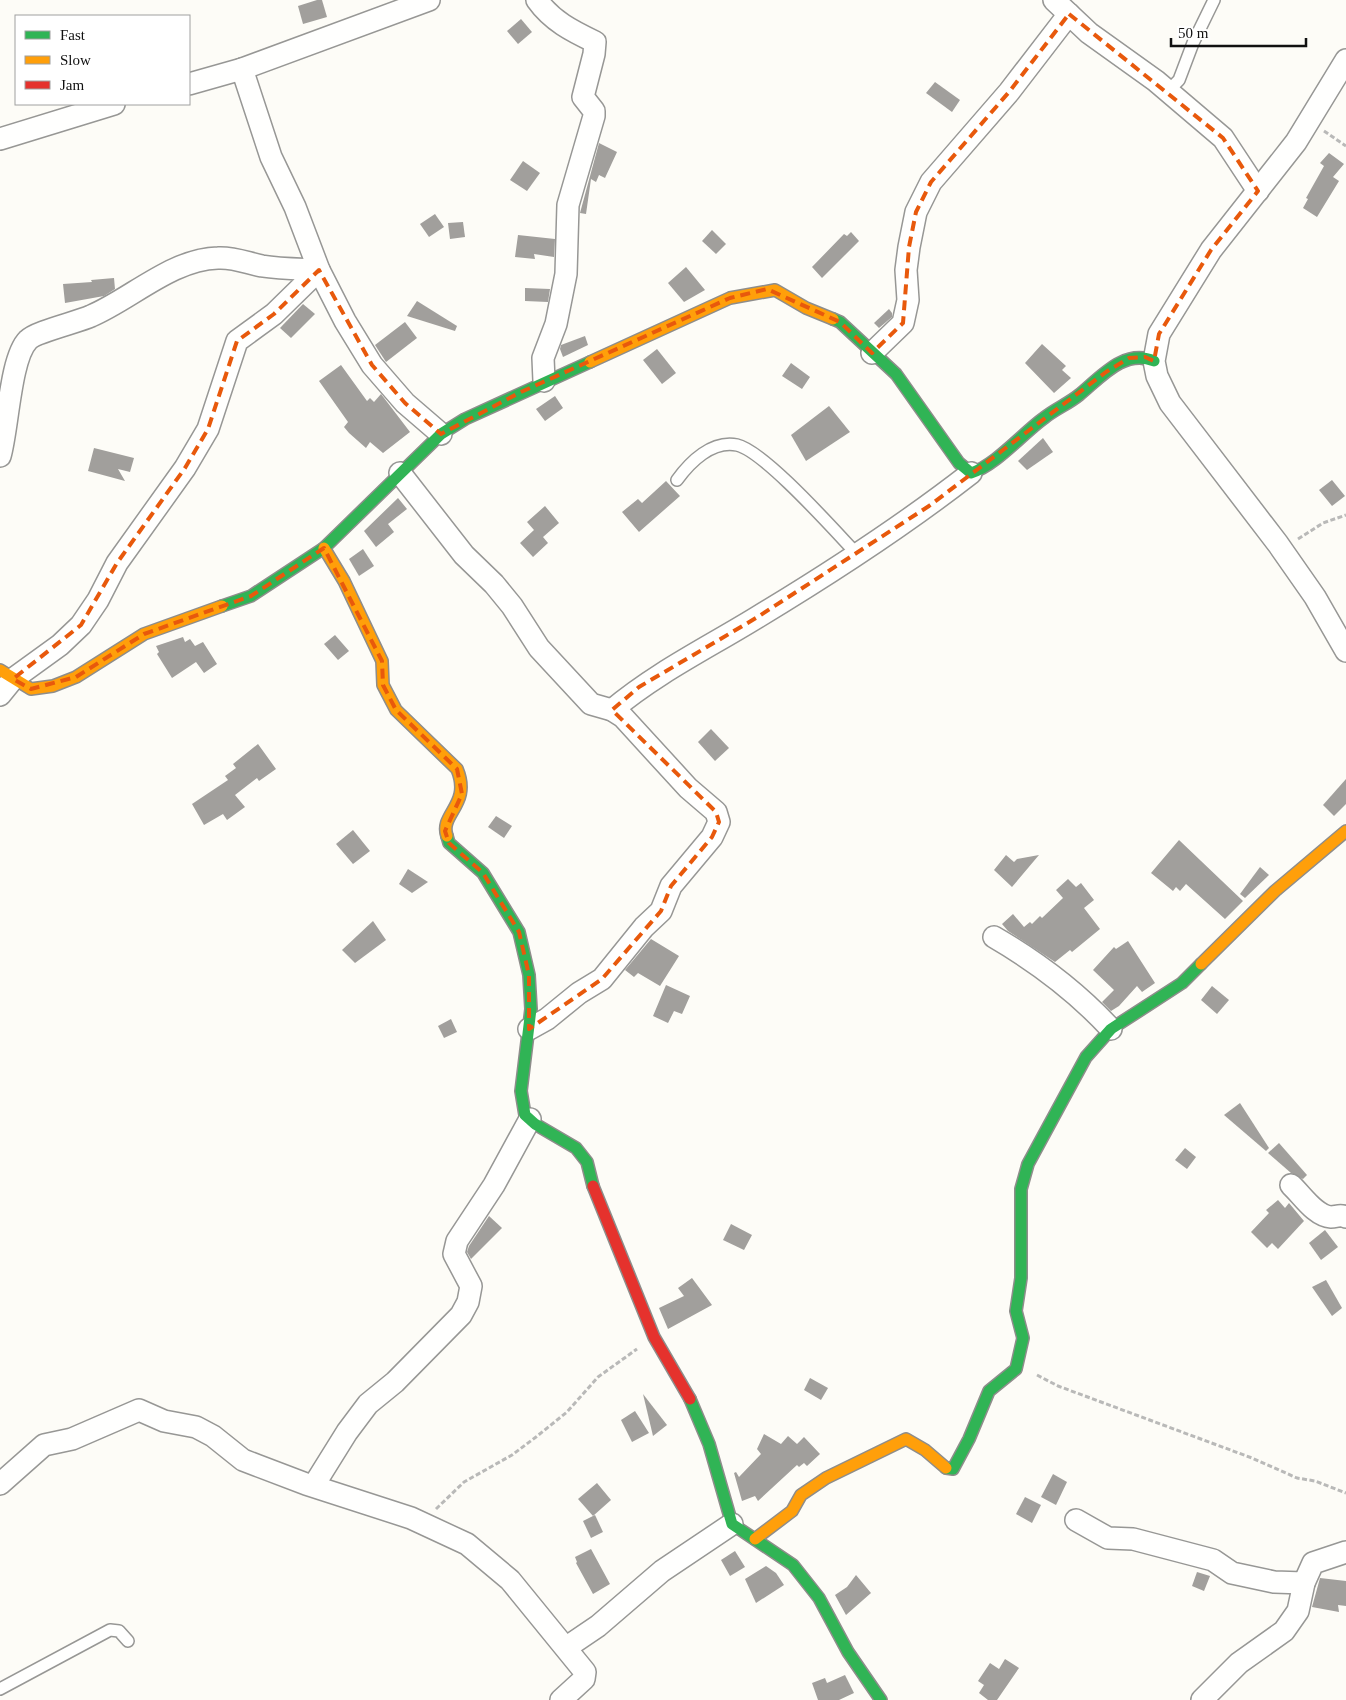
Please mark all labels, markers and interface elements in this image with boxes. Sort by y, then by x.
legend [15,15,190,105]
scale bar [1171,15,1306,47]
text: 50 m [1178,25,1209,41]
text: Fast [60,27,86,43]
text: Slow [60,52,91,68]
text: Jam [60,77,84,93]

